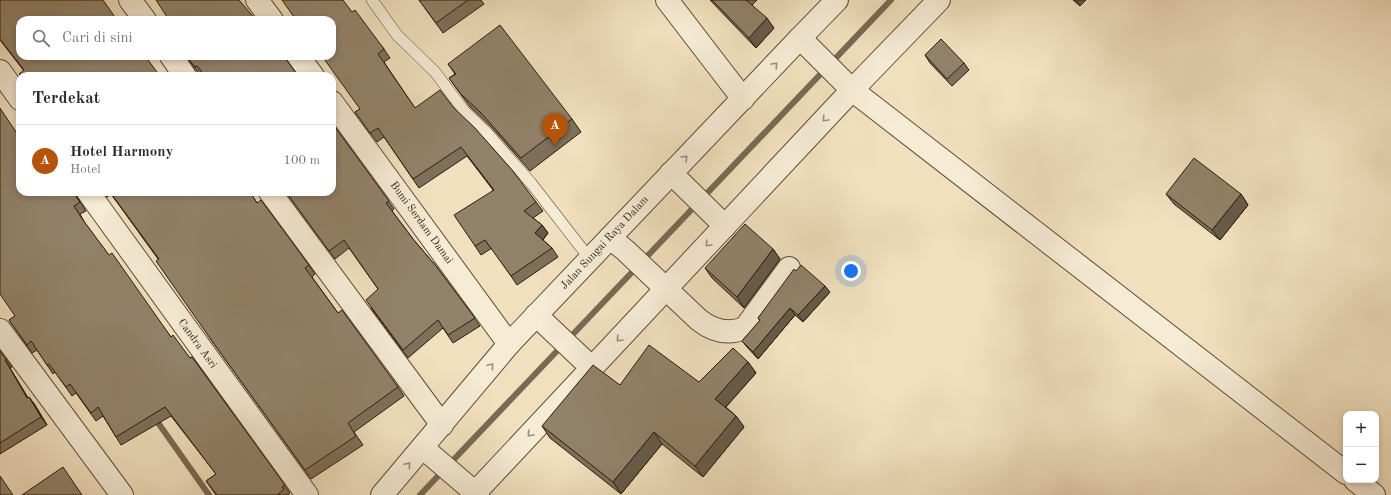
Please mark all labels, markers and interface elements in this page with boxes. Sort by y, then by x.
search box [16,16,336,60]
icon: search [30,27,52,49]
text: Cari di sini [62,31,133,46]
one-way arrow [771,62,778,70]
text: Terdekat [32,90,100,107]
pin: A [542,113,568,146]
one-way arrow [823,114,830,122]
text: Hotel Harmony [70,145,174,160]
text: A [40,154,50,167]
text: 100 m [283,154,320,167]
one-way arrow [680,155,688,163]
text: Hotel [70,163,101,176]
street label: Bumi Serdam Damai [388,180,454,266]
street label: Jalan Sungai Raya Dalam [559,194,651,292]
one-way arrow [705,239,713,247]
your location [841,261,861,281]
street label: Candra Asri [175,317,219,371]
one-way arrow [616,334,624,342]
one-way arrow [487,363,494,370]
map controls [1343,411,1379,483]
button: + [1343,411,1379,447]
one-way arrow [527,429,535,437]
button: − [1343,447,1379,483]
one-way arrow [403,463,410,470]

